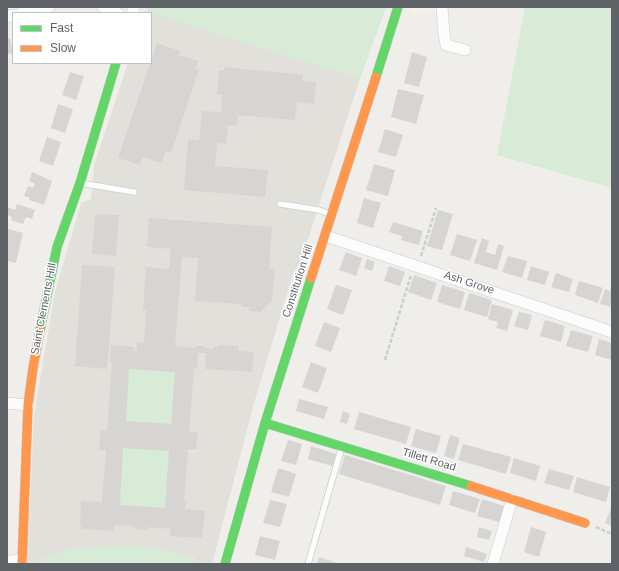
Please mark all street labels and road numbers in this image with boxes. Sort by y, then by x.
street label: Constitution Hill [280,243,316,319]
street label: Saint Clements Hill [29,262,59,356]
street label: Ash Grove [442,269,496,297]
street label: Tillett Road [401,446,457,474]

